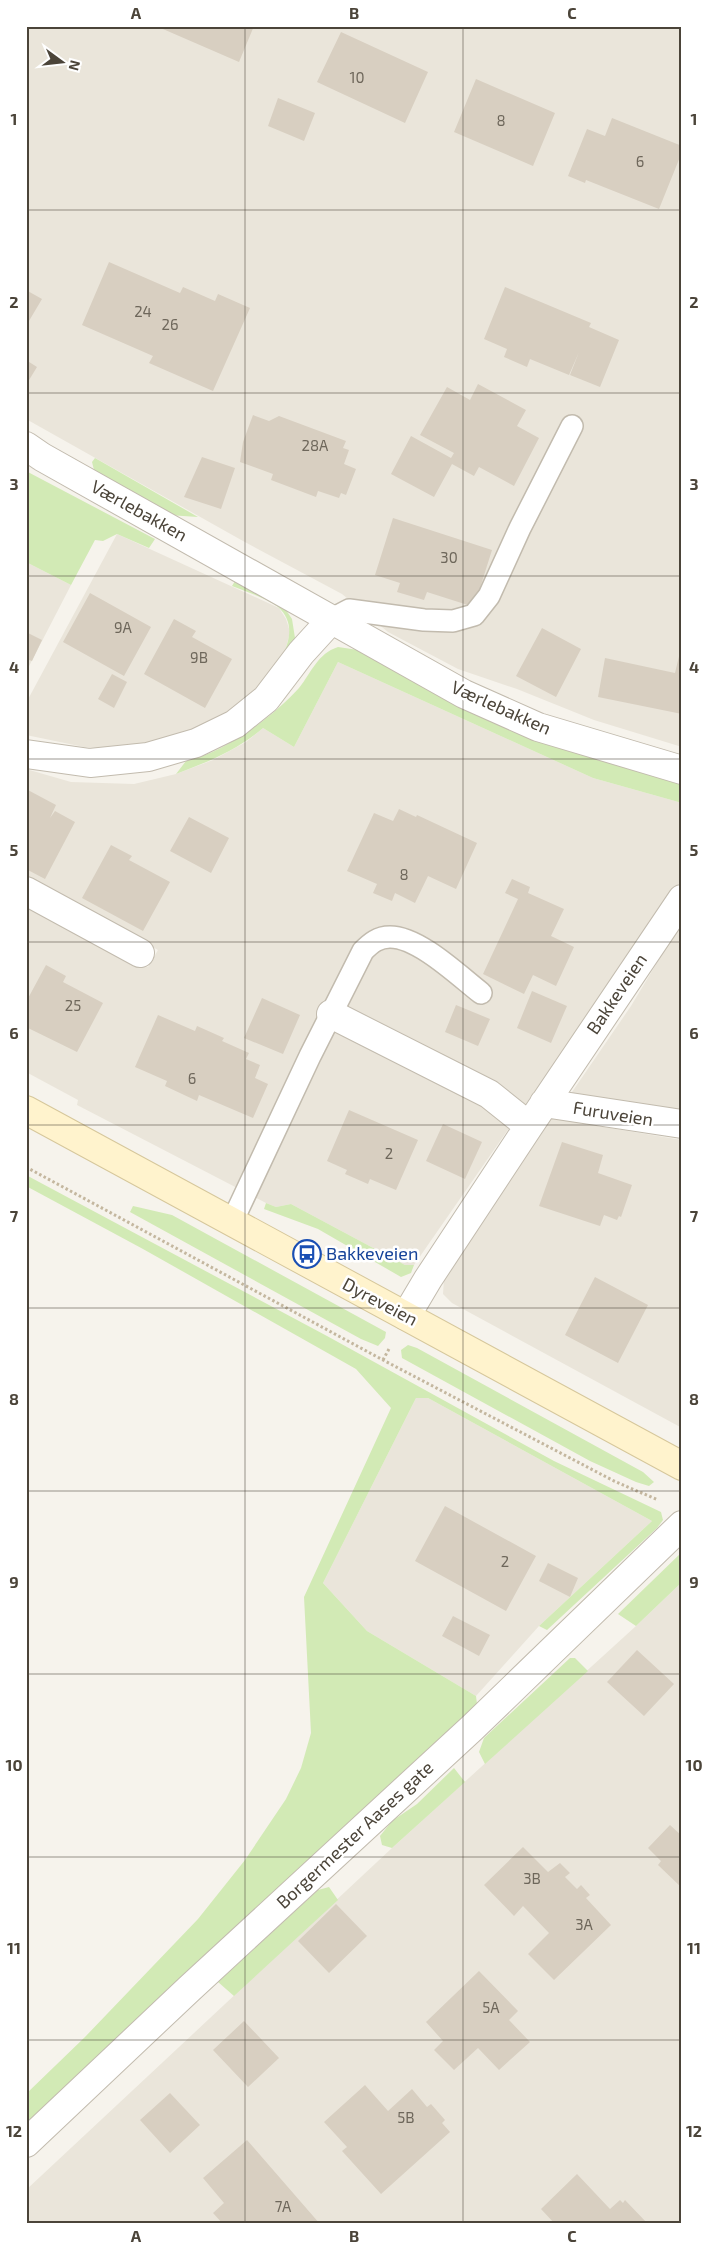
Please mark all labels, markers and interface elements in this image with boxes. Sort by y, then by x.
text: A [131,3,142,22]
text: B [349,3,359,22]
text: C [567,3,577,22]
north arrow [38,38,88,88]
text: N [66,58,85,73]
house number: 10 [349,68,365,86]
text: 1 [11,109,17,128]
text: 1 [691,109,697,128]
house number: 8 [496,111,506,129]
house number: 6 [636,152,644,170]
text: 2 [9,292,19,311]
text: 2 [689,292,699,311]
house number: 24 [134,302,152,320]
house number: 26 [161,315,179,333]
house number: 28A [302,436,329,454]
text: 3 [9,474,19,493]
text: 3 [689,474,699,493]
street label: Værlebakken [87,475,191,546]
house number: 30 [440,548,458,566]
house number: 9A [114,618,133,636]
house number: 9B [190,648,208,666]
text: 4 [9,657,19,676]
text: 4 [689,657,699,676]
street label: Værlebakken [448,675,555,739]
text: 5 [10,840,19,859]
text: 5 [690,840,699,859]
house number: 8 [399,865,409,883]
street label: Bakkeveien [581,949,651,1038]
house number: 25 [65,996,81,1014]
text: 6 [9,1023,19,1042]
text: 6 [689,1023,699,1042]
house number: 6 [188,1069,196,1087]
street label: Furuveien [572,1096,655,1130]
house number: 2 [385,1144,393,1162]
text: 7 [10,1206,19,1225]
text: 7 [690,1206,699,1225]
bus stop icon: Bakkeveien [292,1239,322,1269]
place label: Bakkeveien [326,1242,418,1264]
street label: Dyreveien [339,1272,422,1330]
text: 8 [9,1389,19,1408]
text: 8 [689,1389,699,1408]
house number: 2 [501,1552,509,1570]
text: 9 [9,1572,19,1591]
text: 9 [689,1572,699,1591]
text: 10 [5,1755,23,1774]
text: 10 [685,1755,703,1774]
street label: Borgermester Aases gate [271,1756,437,1913]
house number: 3B [523,1869,541,1887]
house number: 3A [575,1915,594,1933]
text: 11 [7,1938,21,1957]
text: 11 [687,1938,701,1957]
house number: 5A [482,1998,500,2016]
house number: 5B [397,2108,415,2126]
text: 12 [6,2121,22,2140]
text: 12 [686,2121,702,2140]
house number: 7A [275,2197,292,2215]
text: A [131,2226,142,2245]
text: B [349,2226,359,2245]
text: C [567,2226,577,2245]

